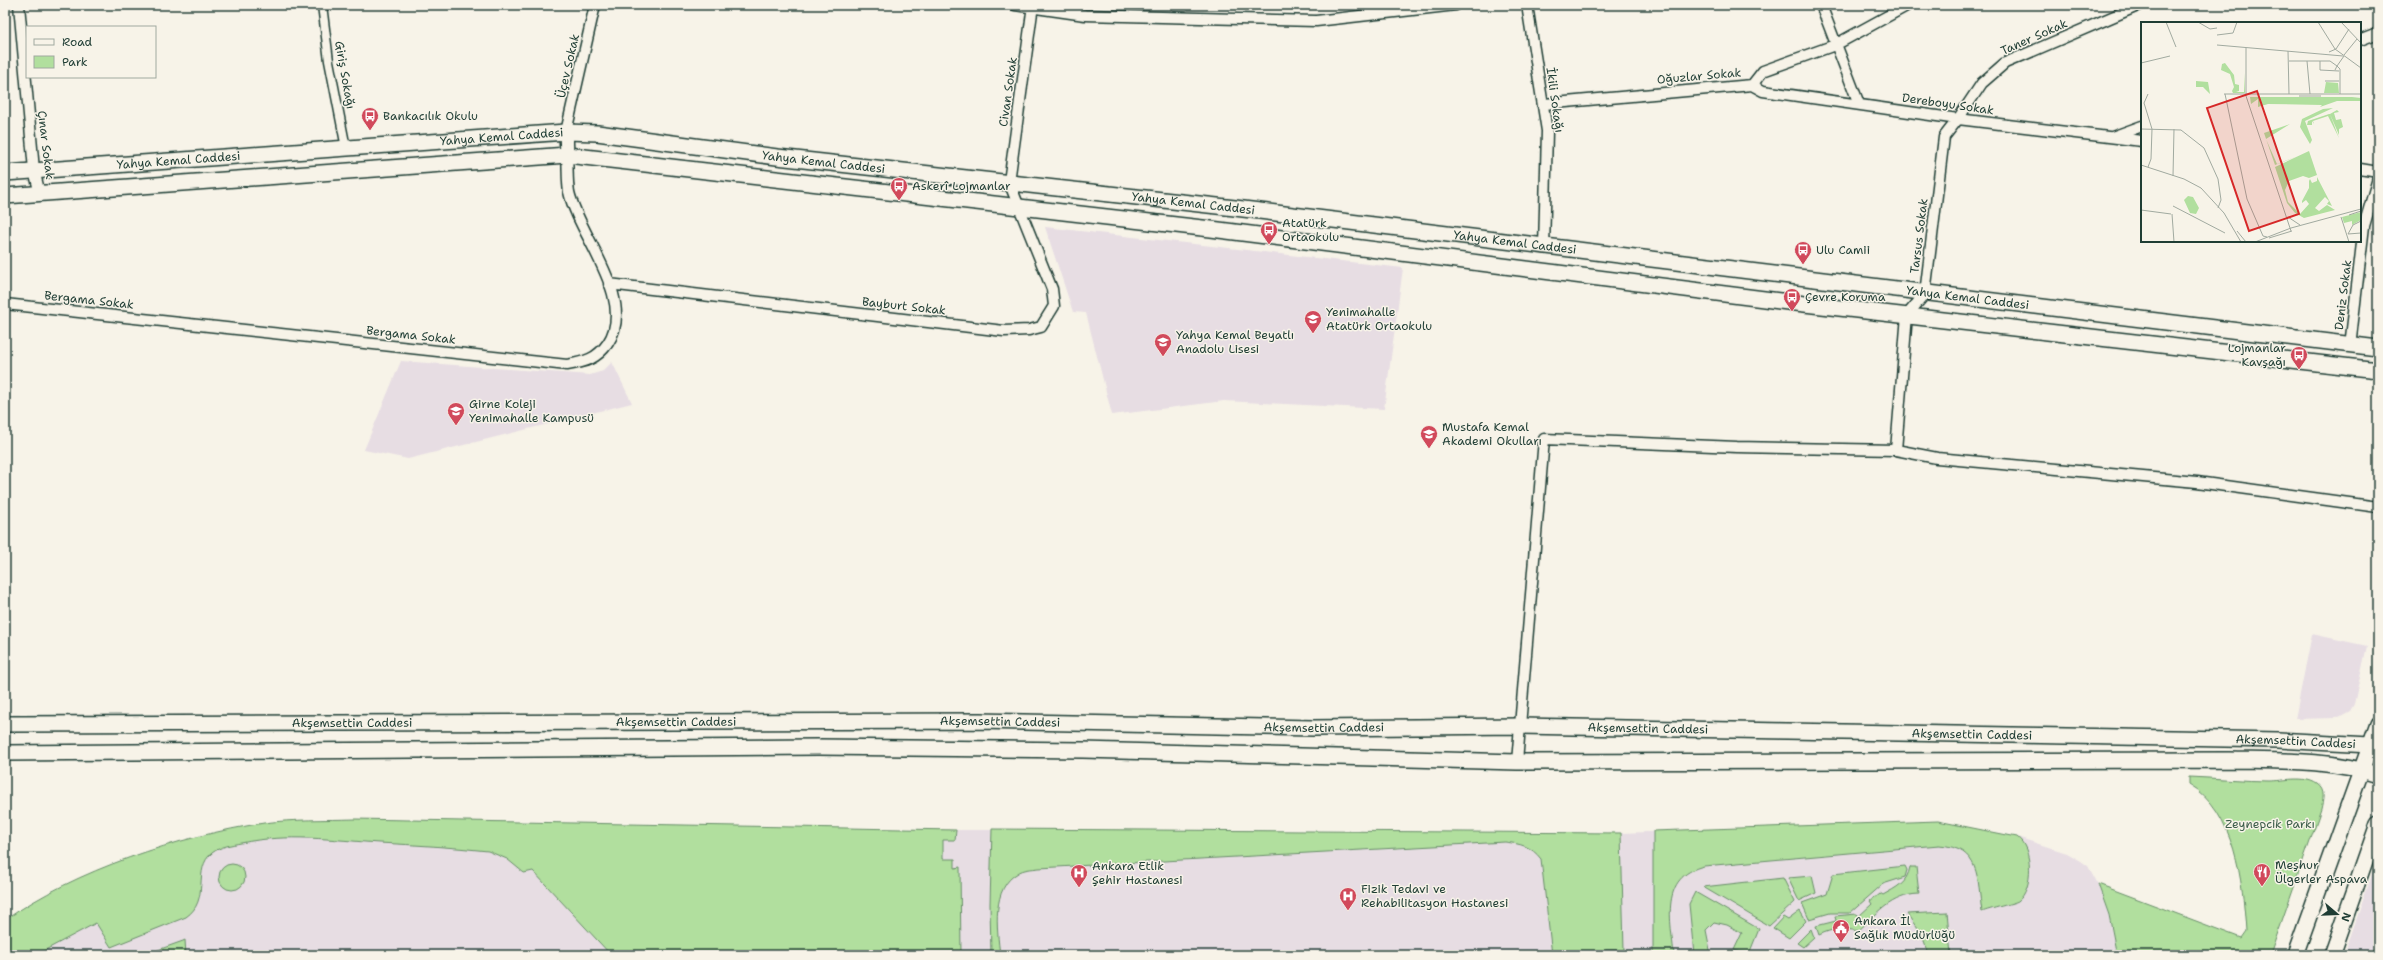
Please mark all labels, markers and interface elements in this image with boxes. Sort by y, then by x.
street label: Taner Sokak [1998,15,2070,59]
inset map [2141,22,2361,242]
legend [26,26,156,78]
street label: Üçev Sokak [553,32,583,100]
text: Road [62,34,93,50]
street label: Giriş Sokağı [331,40,359,110]
text: Park [62,54,88,70]
street label: Civan Sokak [995,56,1021,128]
street label: Oğuzlar Sokak [1656,64,1742,88]
street label: İkili Sokağı [1543,66,1567,134]
street label: Dereboyu Sokak [1901,90,1995,118]
bus stop icon: Bankacılık Okulu [360,106,380,131]
place label: Bankacılık Okulu [383,108,478,124]
street label: Çınar Sokak [34,110,58,180]
street label: Yahya Kemal Caddesi [439,124,564,149]
street label: Yahya Kemal Caddesi [761,147,886,177]
street label: Yahya Kemal Caddesi [116,148,241,173]
bus stop icon: Askerî Lojmanlar [889,176,909,201]
place label: Askerî Lojmanlar [912,178,1011,194]
street label: Yahya Kemal Caddesi [1131,189,1256,218]
street label: Tarsus Sokak [1906,197,1932,274]
place label: Atatürk Ortaokulu [1282,215,1339,245]
bus stop icon: Atatürk Ortaokulu [1259,220,1279,245]
street label: Yahya Kemal Caddesi [1453,227,1577,258]
bus stop icon: Ulu Camii [1793,240,1813,265]
place label: Ulu Camii [1816,242,1870,258]
street label: Deniz Sokak [2331,259,2355,331]
street label: Yahya Kemal Caddesi [1905,282,2030,313]
street label: Bergama Sokak [43,287,135,313]
bus stop icon: Çevre Koruma [1782,287,1802,312]
place label: Çevre Koruma [1805,289,1886,305]
street label: Bayburt Sokak [861,294,947,318]
place label: Yenimahalle Atatürk Ortaokulu [1326,304,1432,334]
school or university icon: Yenimahalle Atatürk Ortaokulu [1303,309,1323,334]
street label: Bergama Sokak [365,322,457,348]
place label: Yahya Kemal Beyatlı Anadolu Lisesi [1176,327,1294,357]
school or university icon: Yahya Kemal Beyatlı Anadolu Lisesi [1153,332,1173,357]
place label: Lojmanlar Kavşağı [2228,340,2286,370]
bus stop icon: Lojmanlar Kavşağı [2289,345,2309,370]
place label: Girne Koleji Yenimahalle Kampusü [469,396,594,426]
school or university icon: Girne Koleji Yenimahalle Kampusü [446,401,466,426]
place label: Mustafa Kemal Akademi Okulları [1442,419,1542,449]
school or university icon: Mustafa Kemal Akademi Okulları [1419,424,1439,449]
street label: Akşemsettin Caddesi [940,713,1060,731]
street label: Akşemsettin Caddesi [616,714,736,730]
street label: Akşemsettin Caddesi [292,715,412,731]
street label: Akşemsettin Caddesi [1263,719,1384,736]
street label: Akşemsettin Caddesi [1587,719,1708,737]
street label: Akşemsettin Caddesi [1911,725,2032,743]
street label: Akşemsettin Caddesi [2235,731,2356,752]
park label: Zeynepcik Parkı [2225,816,2315,832]
place label: Meşhur Ülgerler Aspava [2275,857,2368,887]
place label: Ankara Etlik Şehir Hastanesi [1092,858,1183,888]
restaurant icon: Meşhur Ülgerler Aspava [2252,862,2272,887]
hospital icon: Ankara Etlik Şehir Hastanesi [1069,863,1089,888]
place label: Fizik Tedavi ve Rehabilitasyon Hastanesi [1361,881,1508,911]
hospital icon: Fizik Tedavi ve Rehabilitasyon Hastanesi [1338,886,1358,911]
north arrow [2317,894,2357,934]
text: N [2337,911,2354,924]
place label: Ankara İl Sağlık Müdürlüğü [1854,913,1955,943]
public building icon: Ankara İl Sağlık Müdürlüğü [1831,918,1851,943]

